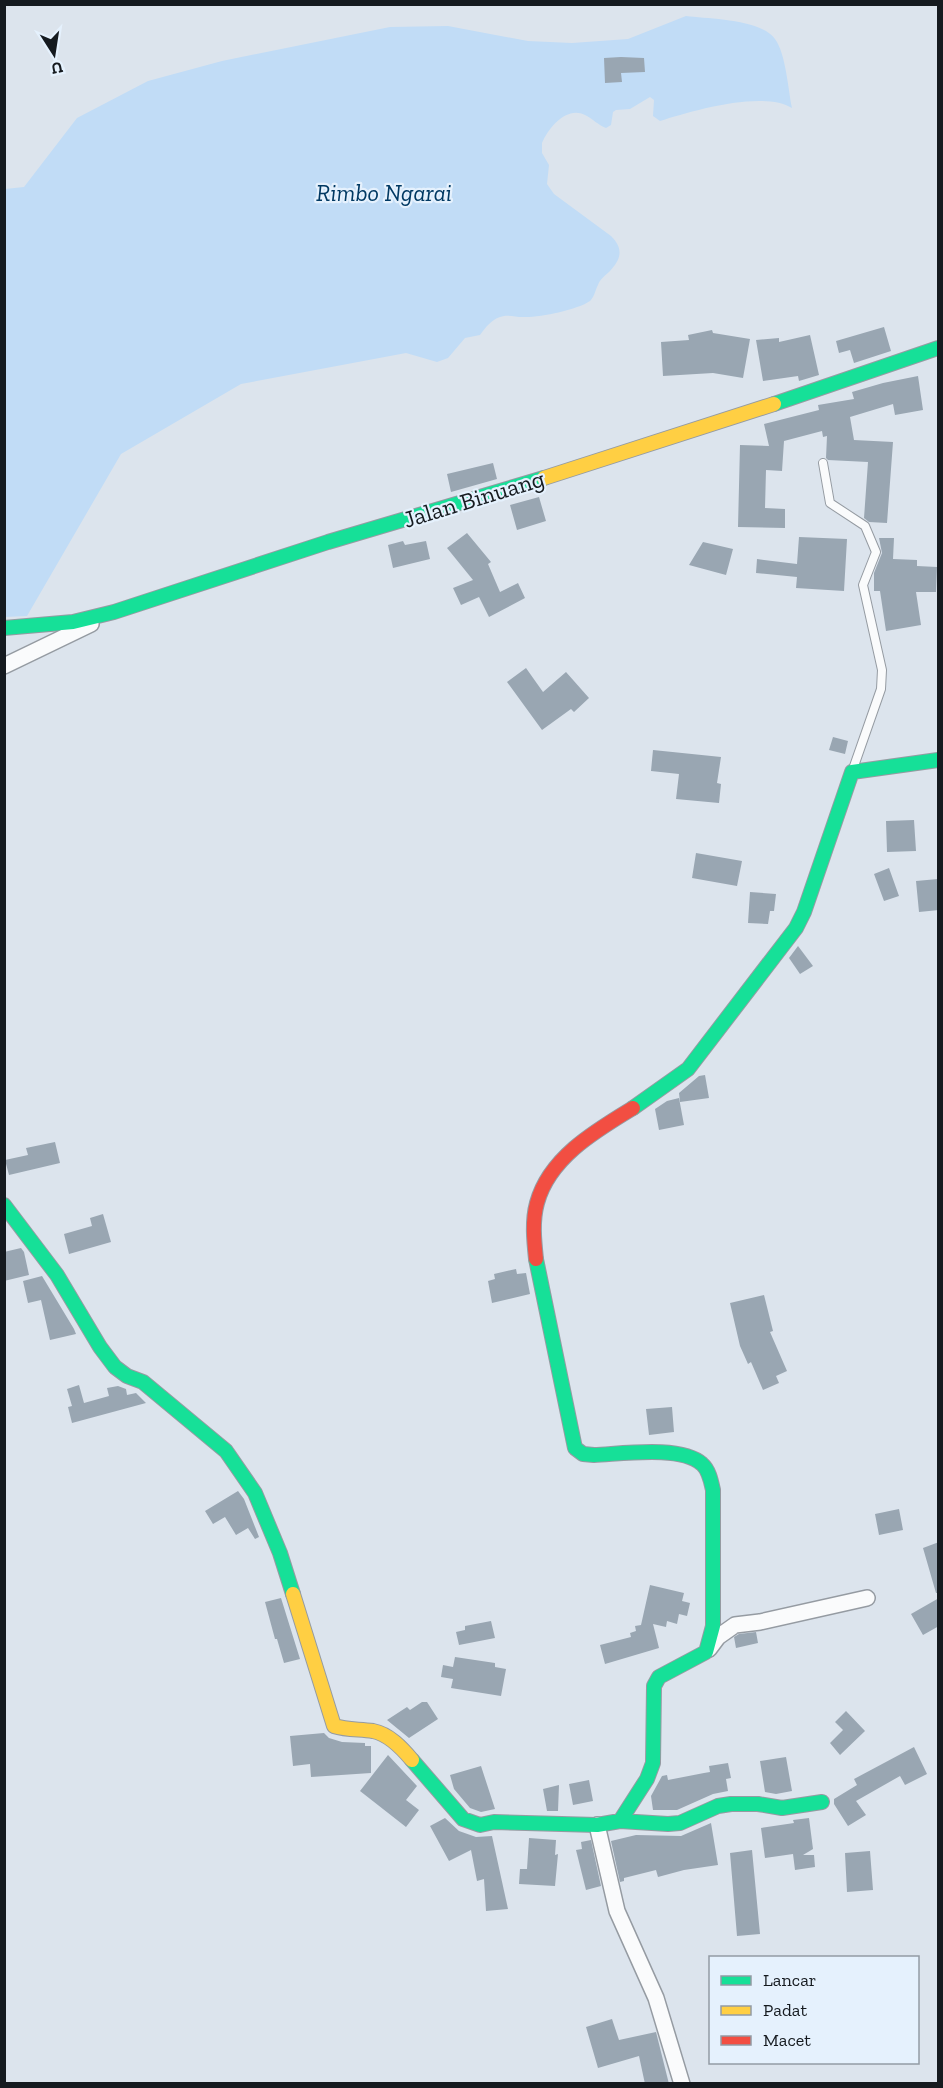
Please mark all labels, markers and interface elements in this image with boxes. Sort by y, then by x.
north arrow [24,24,84,84]
text: U [49,58,65,79]
park label: Rimbo Ngarai [316,178,452,207]
street label: Jalan Binuang [400,463,548,534]
legend [709,1956,919,2064]
text: Lancar [763,1969,816,1991]
text: Padat [763,1999,807,2021]
text: Macet [763,2029,811,2051]

